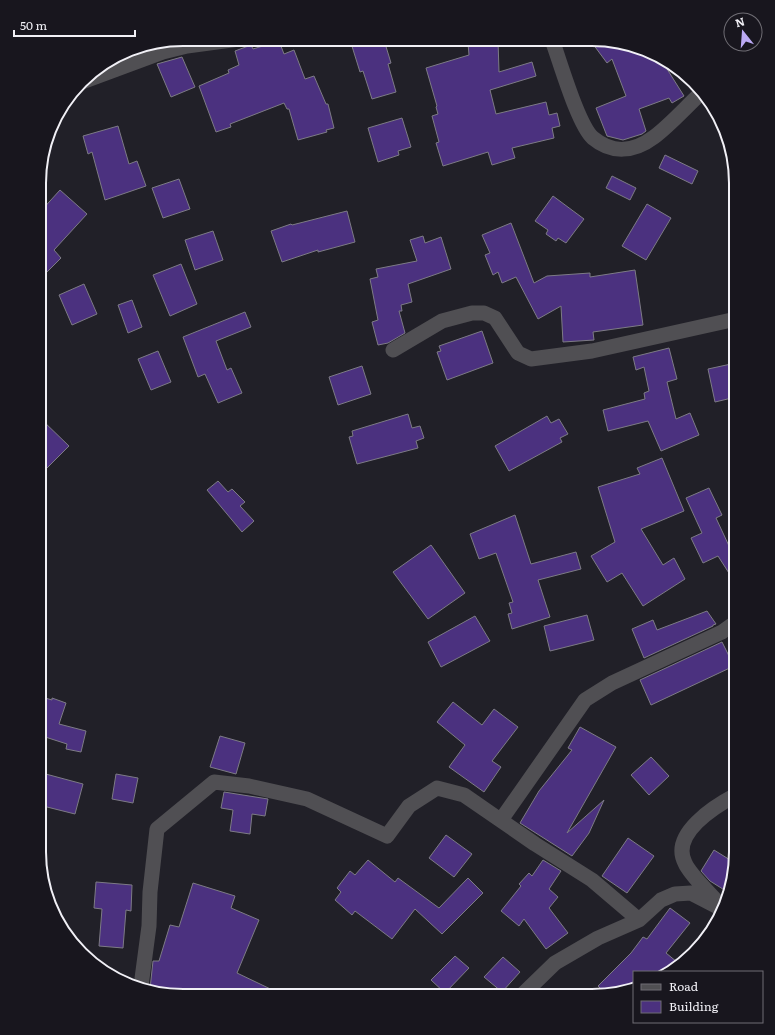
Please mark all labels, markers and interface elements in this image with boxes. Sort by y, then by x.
scale bar [14,12,135,38]
north arrow [723,12,763,52]
text: N [733,12,747,30]
text: 50 m [20,16,47,34]
legend [633,971,763,1023]
text: Road [669,977,699,995]
text: Building [669,997,719,1015]

